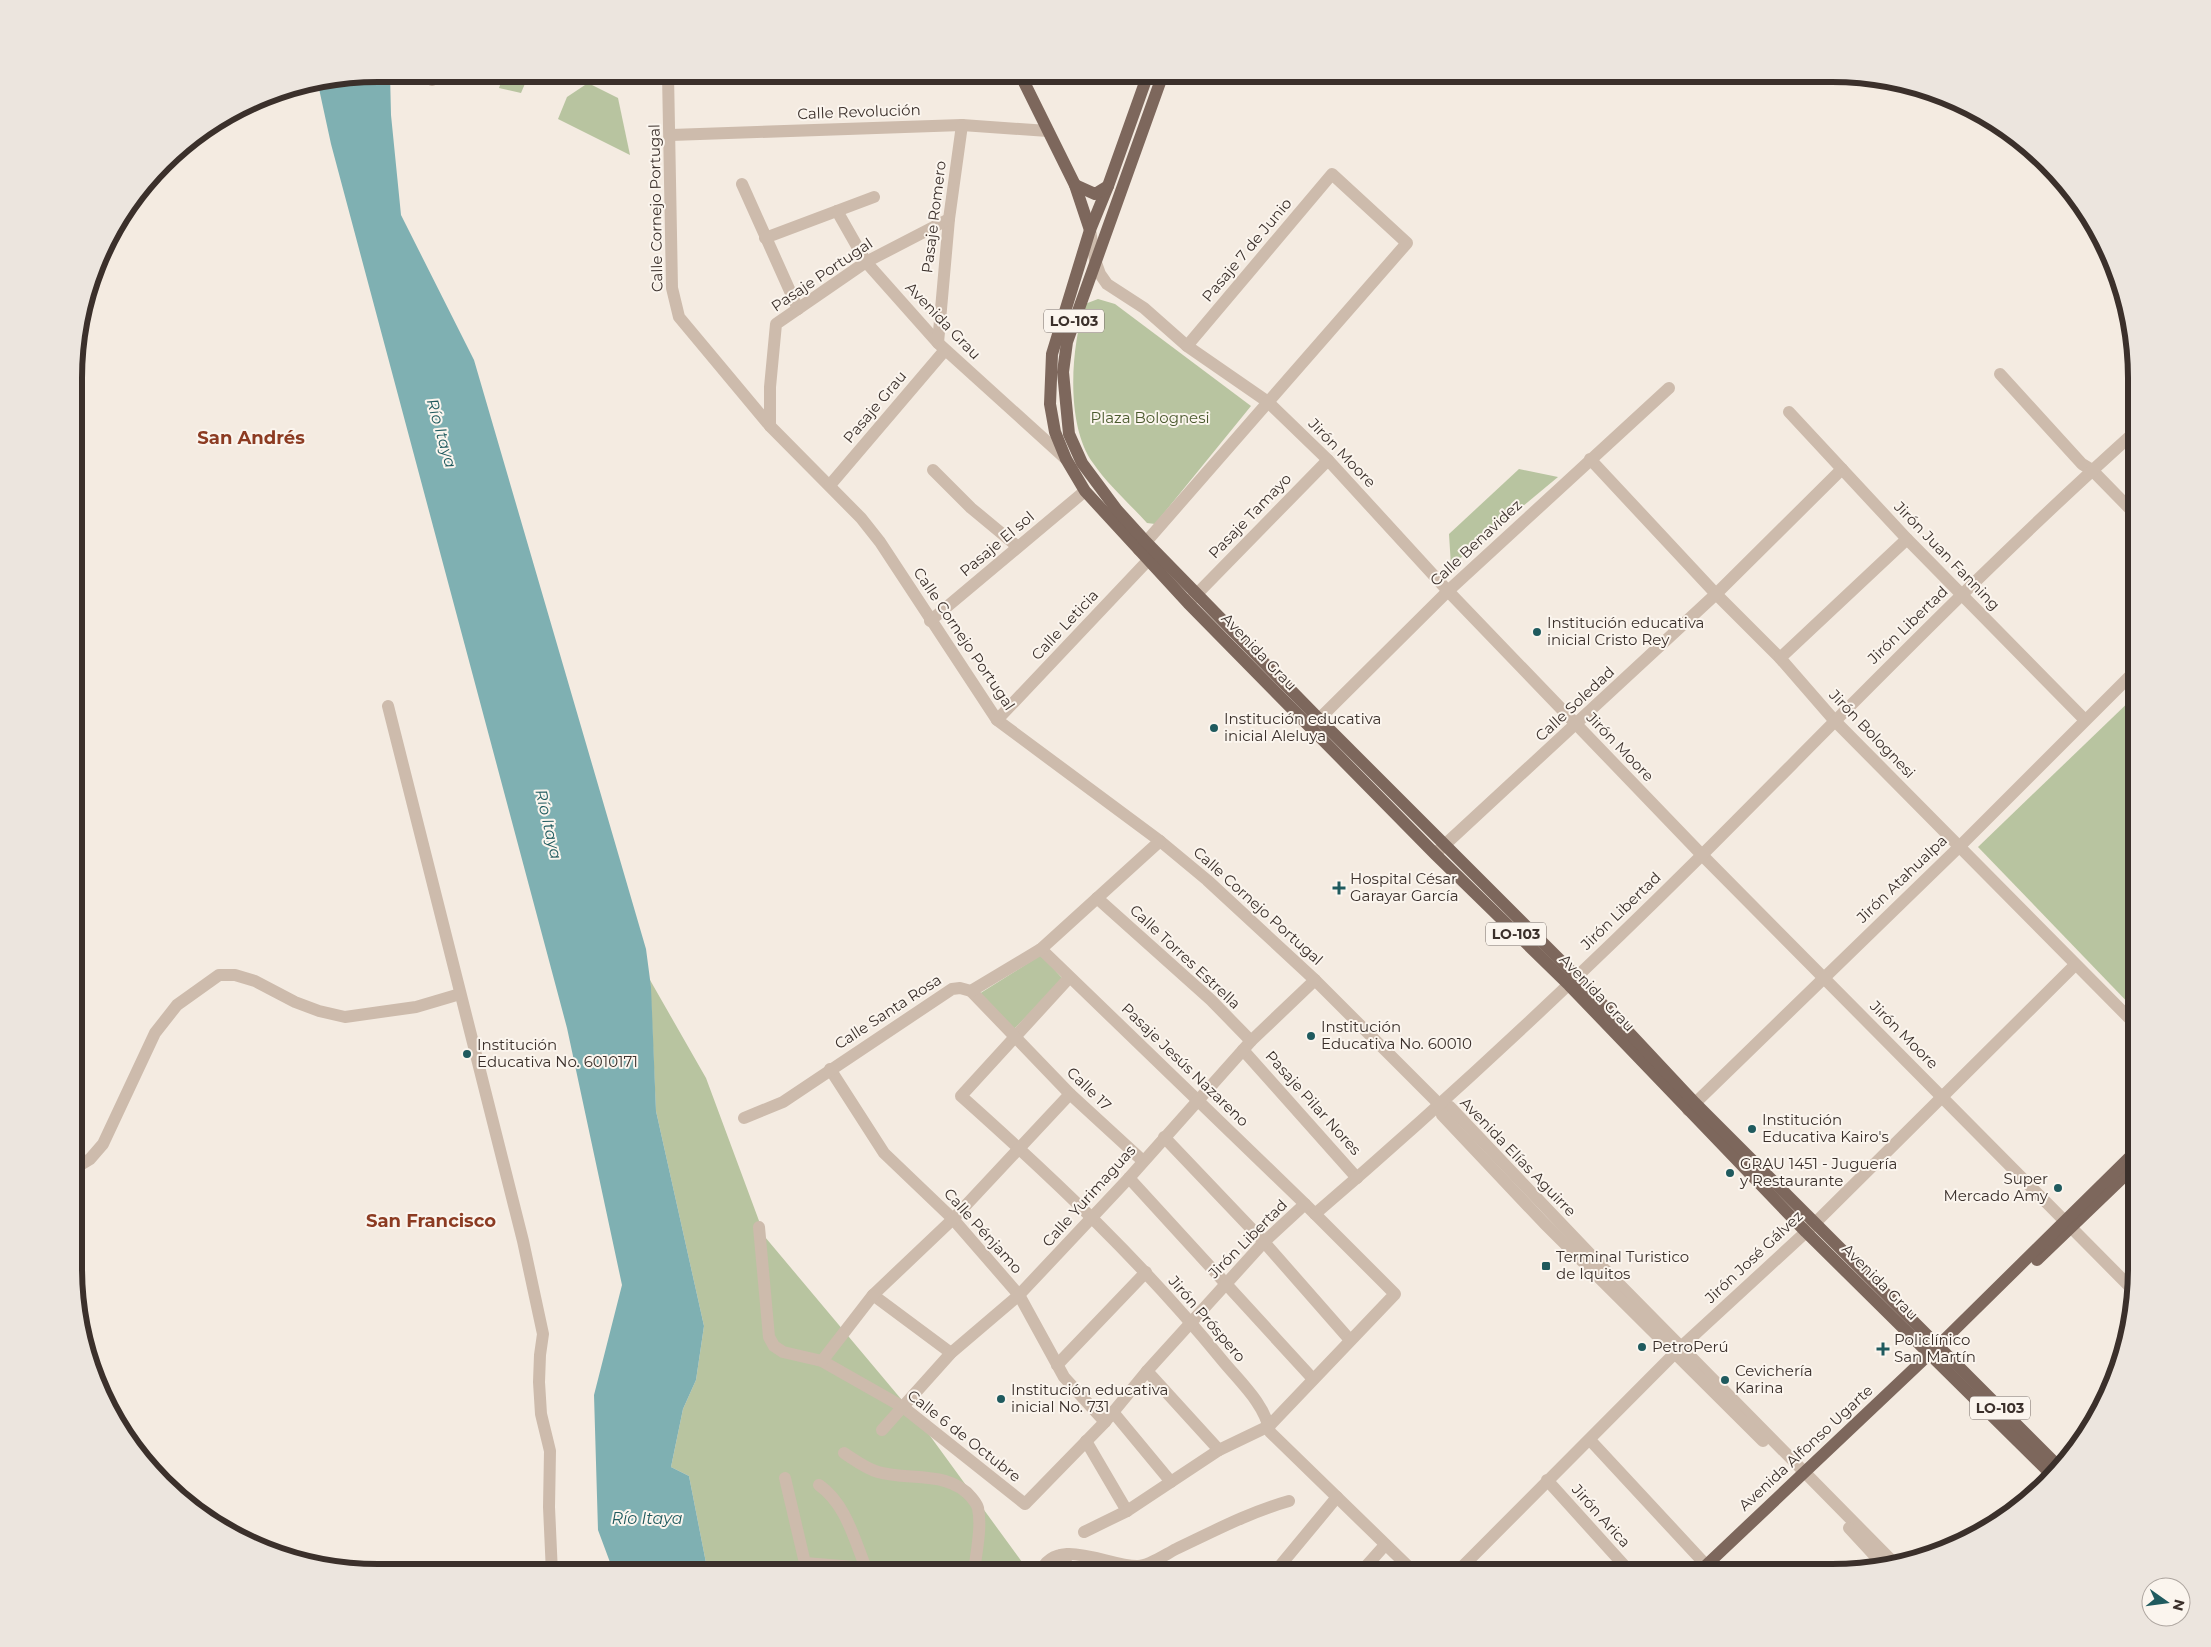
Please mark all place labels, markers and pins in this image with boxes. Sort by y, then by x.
place label: Institución educativa inicial Cristo Rey [1547,613,1704,649]
marker: Institución educativa inicial Cristo Rey [1531,626,1543,638]
place label: Institución educativa inicial Aleluya [1224,709,1381,745]
marker: Institución educativa inicial Aleluya [1208,722,1220,734]
place label: Hospital César Garayar García [1350,869,1459,905]
marker: Hospital César Garayar García [1332,881,1346,895]
place label: Institución Educativa No. 60010 [1321,1017,1472,1053]
marker: Institución Educativa No. 60010 [1305,1030,1317,1042]
place label: Institución Educativa No. 6010171 [477,1035,638,1071]
marker: Institución Educativa No. 6010171 [461,1048,473,1060]
place label: Institución Educativa Kairo's [1762,1110,1889,1146]
marker: Institución Educativa Kairo's [1746,1123,1758,1135]
place label: GRAU 1451 - Juguería y Restaurante [1739,1154,1897,1190]
marker: GRAU 1451 - Juguería y Restaurante [1724,1167,1736,1179]
place label: Super Mercado Amy [1943,1169,2049,1205]
marker: Super Mercado Amy [2052,1182,2064,1194]
place label: Terminal Turistico de Iquitos [1556,1247,1689,1283]
marker: Terminal Turistico de Iquitos [1540,1260,1552,1272]
place label: Policlínico San Martín [1894,1330,1976,1366]
place label: PetroPerú [1652,1337,1729,1356]
marker: PetroPerú [1636,1341,1648,1353]
marker: Policlínico San Martín [1876,1342,1890,1356]
place label: Cevichería Karina [1735,1361,1813,1397]
marker: Cevichería Karina [1719,1374,1731,1386]
place label: Institución educativa inicial No. 731 [1011,1380,1168,1416]
marker: Institución educativa inicial No. 731 [995,1393,1007,1405]

